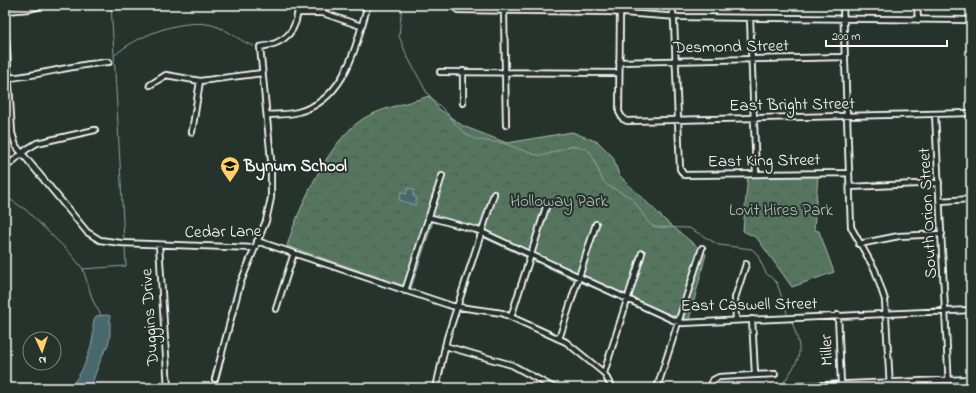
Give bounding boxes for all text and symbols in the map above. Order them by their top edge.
scale bar [826,22,947,48]
text: 200 m [832,28,861,46]
street label: Desmond Street [672,33,789,61]
street label: East Bright Street [729,91,855,121]
street label: South Orion Street [912,147,944,279]
street label: East King Street [708,148,821,176]
place label: Bynum School [243,154,347,181]
school or university icon: Bynum School [219,155,241,183]
park label: Holloway Park [510,189,608,215]
park label: Lovit Hires Park [729,198,834,223]
street label: Cedar Lane [184,219,262,245]
street label: Duggins Drive [134,267,168,367]
street label: East Caswell Street [680,291,818,319]
north arrow [22,331,62,371]
street label: Miller [814,333,840,366]
text: N [38,352,47,368]

